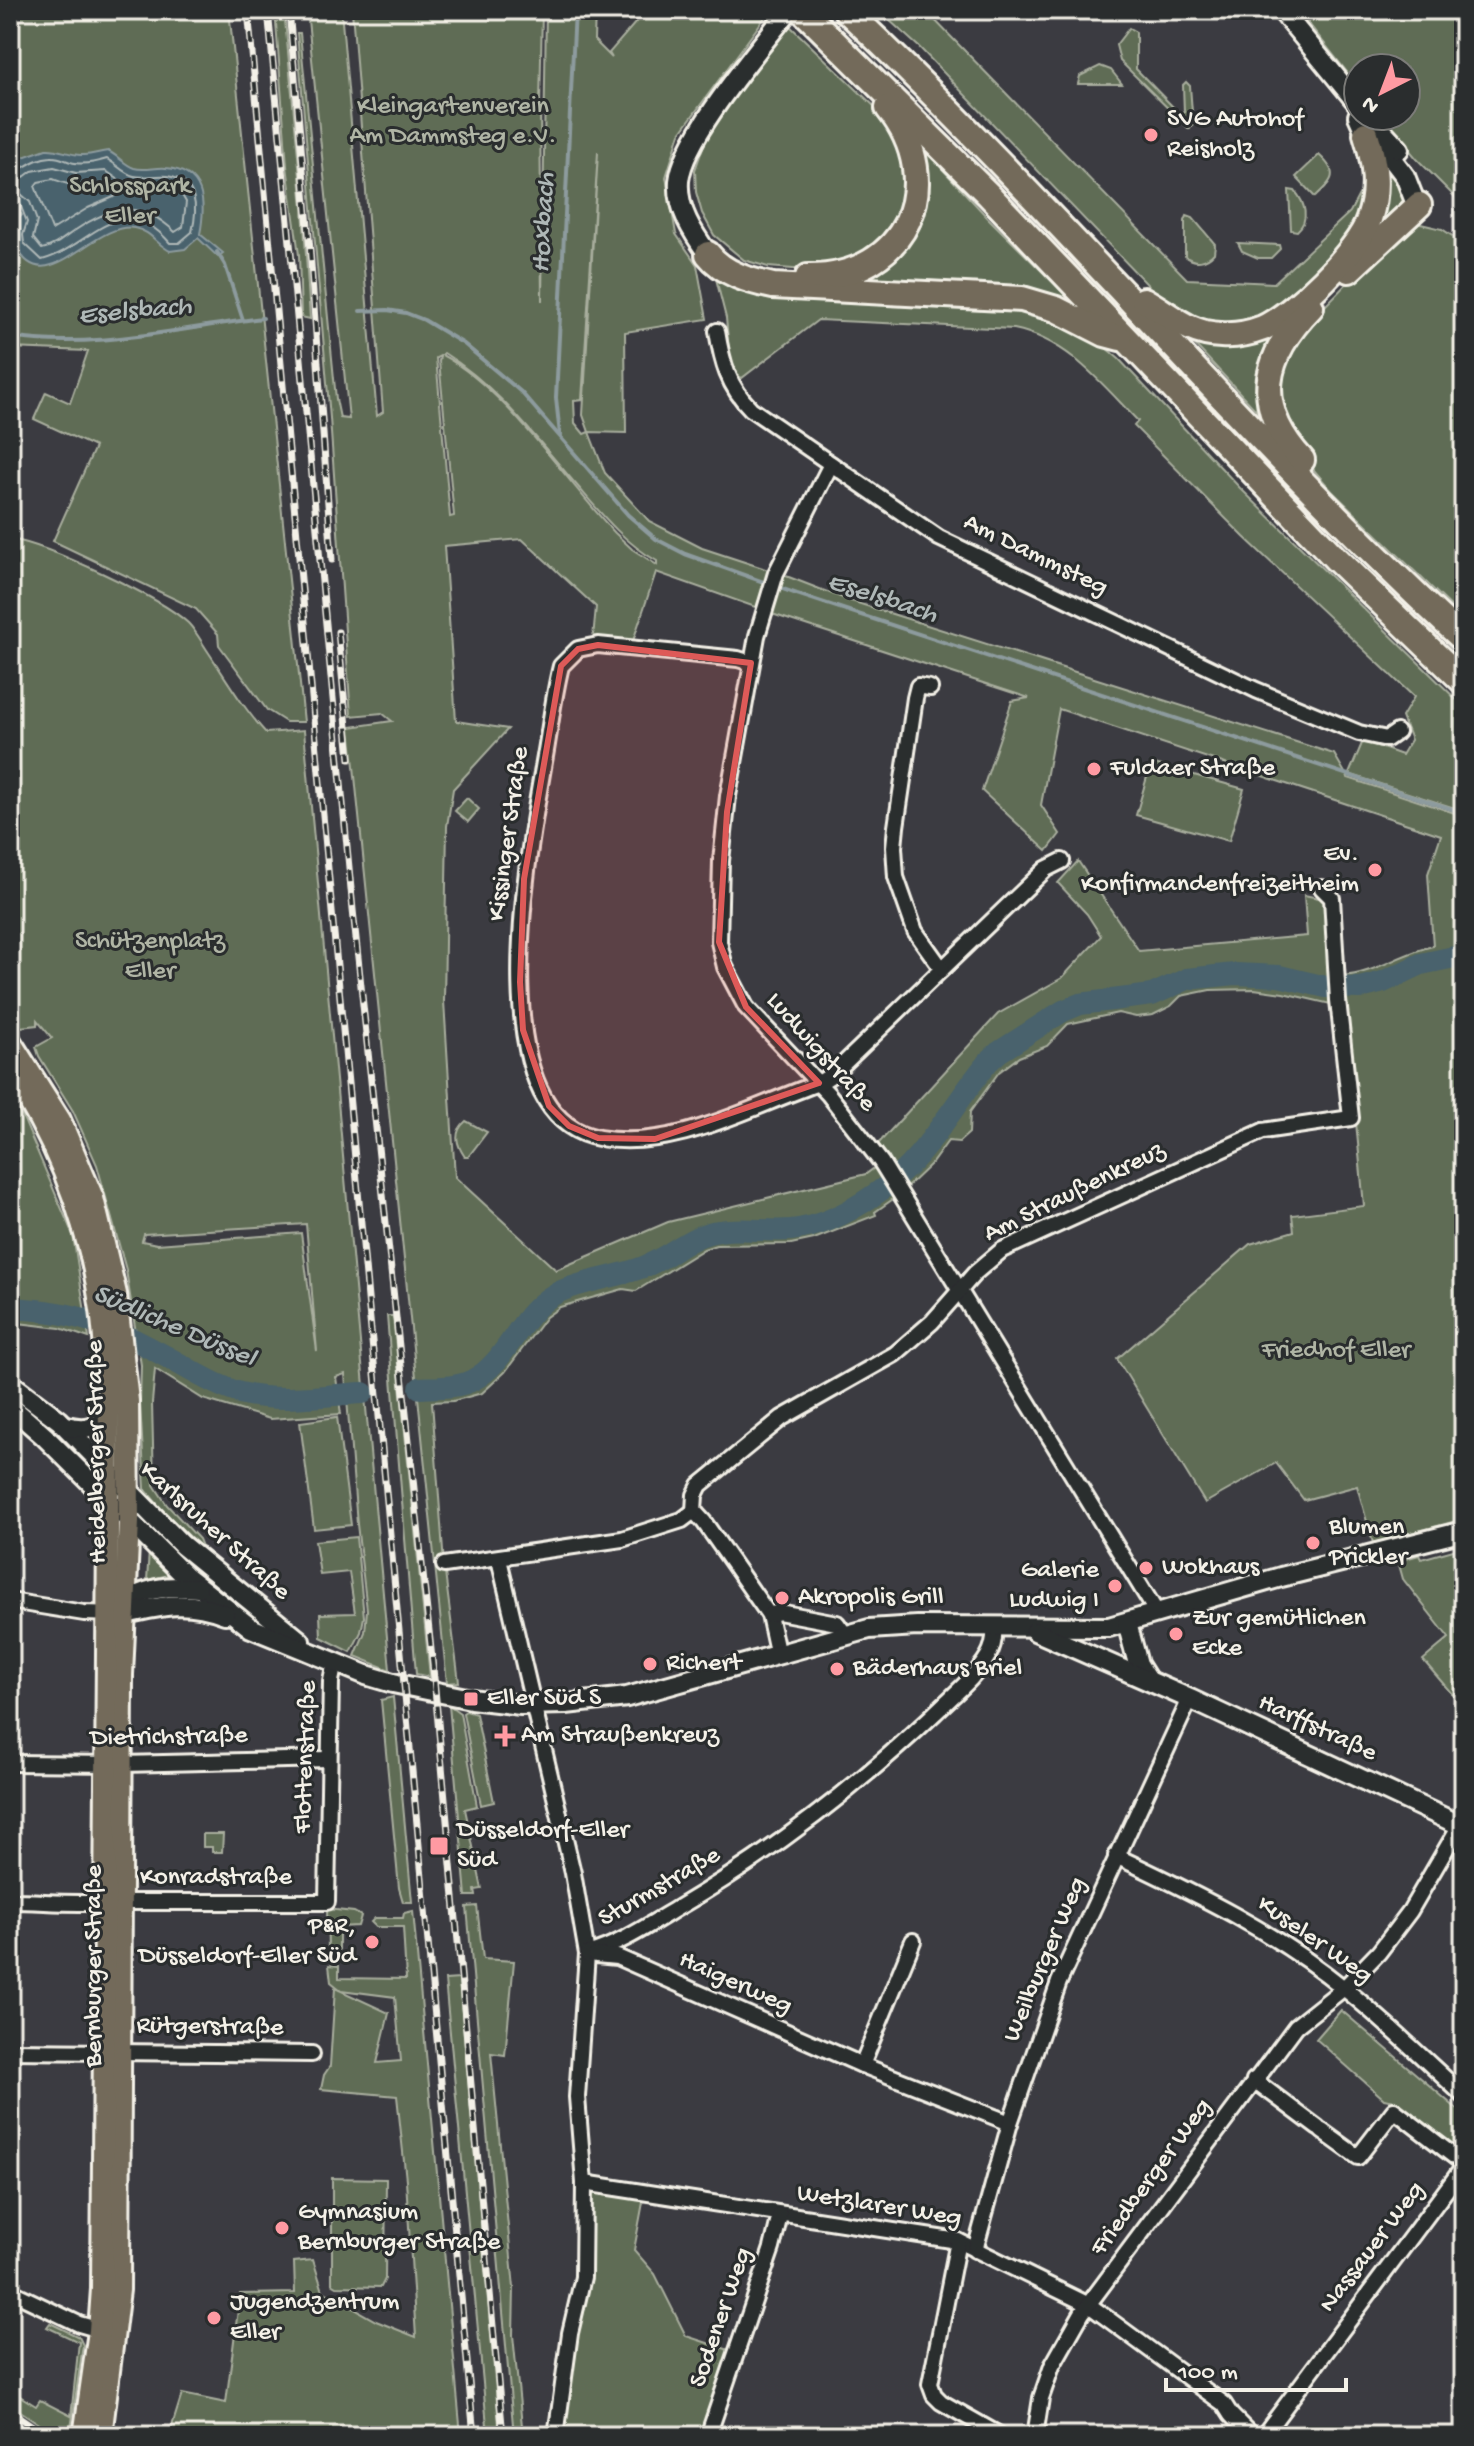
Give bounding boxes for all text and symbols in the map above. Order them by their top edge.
north arrow [1342,52,1422,132]
text: N [1357,89,1385,118]
park label: Kleingartenverein Am Dammsteg e.V. [349,92,557,153]
place label: SVG Autohof Reisholz [1167,105,1305,166]
marker: SVG Autohof Reisholz [1142,126,1160,144]
water label: Hoxbach [526,171,564,274]
park label: Schlosspark Eller [69,172,193,233]
water label: Eselsbach [77,291,194,333]
street label: Am Dammsteg [958,508,1112,604]
water label: Eselsbach [823,566,942,633]
street label: Kissinger Straße [482,744,538,923]
place label: Fuldaer Straße [1109,754,1276,785]
marker: Fuldaer Straße [1085,760,1103,778]
place label: Ev. Konfirmandenfreizeitheim [1081,840,1359,901]
marker: Ev. Konfirmandenfreizeitheim [1366,861,1384,879]
park label: Schützenplatz Eller [75,927,227,988]
street label: Ludwigstraße [758,987,882,1120]
street label: Am Straußenkreuz [979,1135,1172,1250]
water label: Südliche Düssel [88,1278,262,1377]
park label: Friedhof Eller [1261,1336,1413,1367]
street label: Heidelberger Straße [81,1339,115,1564]
street label: Karlsruher Straße [132,1456,296,1608]
place label: Blumen Prickler [1328,1513,1410,1574]
marker: Blumen Prickler [1304,1534,1322,1552]
place label: Wokhaus [1162,1553,1261,1584]
place label: Galerie Ludwig I [1009,1556,1100,1617]
marker: Wokhaus [1137,1559,1155,1577]
marker: Galerie Ludwig I [1106,1577,1124,1595]
place label: Akropolis Grill [798,1583,944,1614]
marker: Akropolis Grill [773,1589,791,1607]
place label: Zur gemütlichen Ecke [1192,1604,1366,1665]
marker: Zur gemütlichen Ecke [1167,1625,1185,1643]
place label: Richert [666,1649,744,1680]
place label: Bäderhaus Briel [852,1654,1022,1685]
marker: Richert [641,1655,659,1673]
marker: Bäderhaus Briel [828,1660,846,1678]
street label: Flottenstraße [289,1680,325,1835]
place label: Eller Süd S [487,1684,602,1715]
street label: Harffstraße [1253,1688,1382,1770]
marker: Eller Süd S [462,1690,480,1708]
street label: Dietrichstraße [88,1721,248,1755]
place label: Am Straußenkreuz [521,1721,720,1752]
marker: Am Straußenkreuz [496,1727,514,1745]
place label: Düsseldorf-Eller Süd [455,1816,632,1877]
marker: Düsseldorf-Eller Süd [428,1835,450,1857]
street label: Sturmstraße [594,1840,727,1935]
street label: Konradstraße [140,1863,293,1894]
street label: Bernburger Straße [80,1864,111,2068]
street label: Weilburger Weg [997,1873,1095,2047]
street label: Kuseler Weg [1250,1890,1378,1992]
place label: P&R, Düsseldorf-Eller Süd [137,1912,358,1973]
marker: P&R, Düsseldorf-Eller Süd [363,1933,381,1951]
street label: Haigerweg [674,1945,796,2023]
street label: Rütgerstraße [136,2011,284,2045]
street label: Friedberger Weg [1084,2093,1220,2264]
street label: Nassauer Weg [1314,2176,1432,2320]
street label: Wetzlarer Weg [795,2179,963,2235]
place label: Gymnasium Bernburger Straße [297,2198,501,2259]
marker: Gymnasium Bernburger Straße [273,2219,291,2237]
street label: Sodener Weg [684,2244,760,2392]
place label: Jugendzentrum Eller [230,2288,399,2349]
marker: Jugendzentrum Eller [205,2309,223,2327]
scale bar [1166,2342,1346,2392]
text: 100 m [1177,2359,1238,2388]

